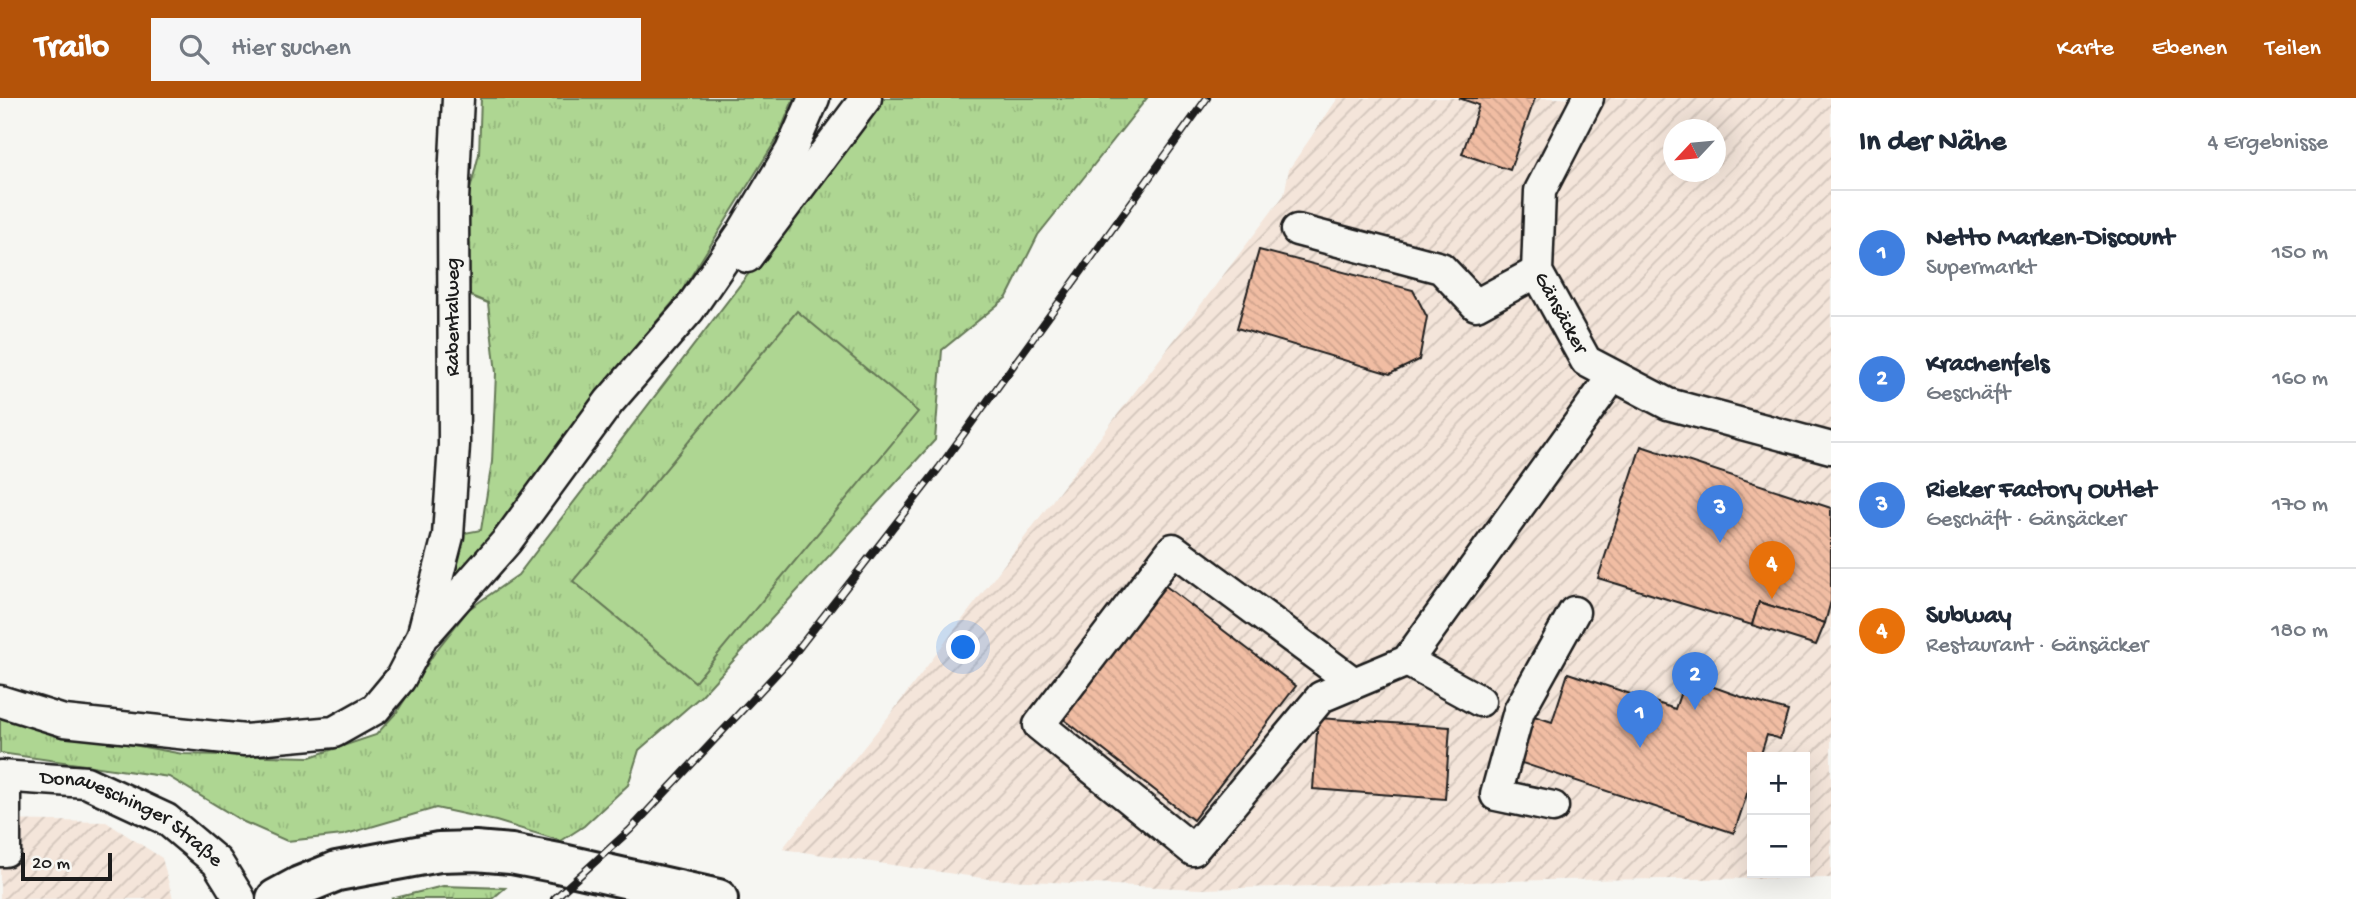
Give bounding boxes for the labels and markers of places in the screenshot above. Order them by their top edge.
pin: 3 [1697,485,1743,543]
pin: 4 [1749,541,1795,599]
pin: 2 [1672,652,1718,710]
pin: 1 [1617,690,1663,748]

